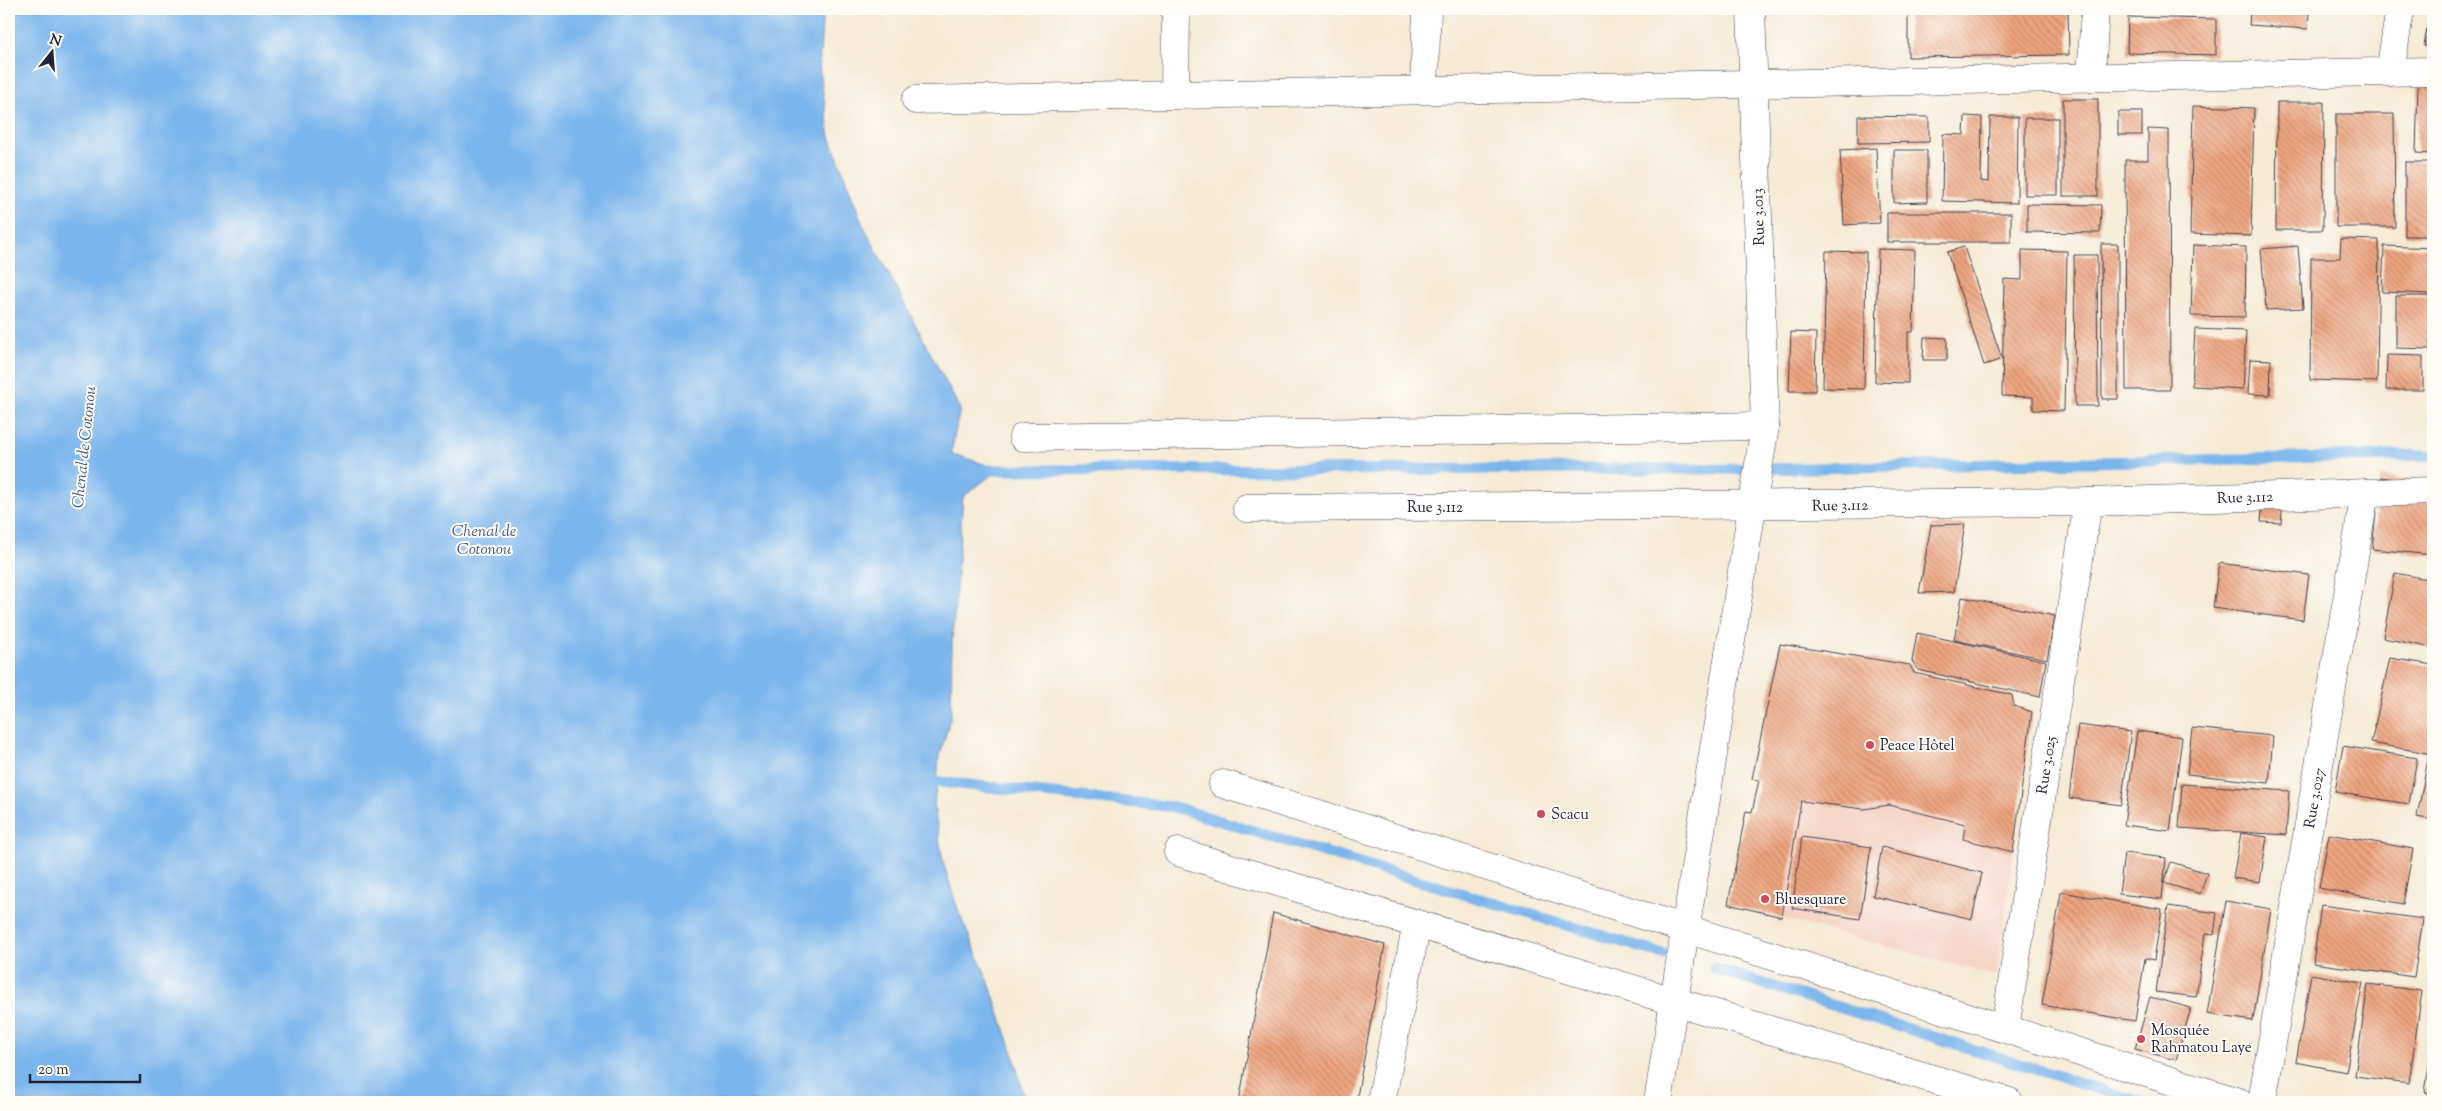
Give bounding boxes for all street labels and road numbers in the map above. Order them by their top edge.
street label: Rue 3.013 [1748,188,1771,246]
street label: Rue 3.112 [2217,487,2274,510]
street label: Rue 3.112 [1812,496,1868,517]
street label: Rue 3.112 [1407,498,1463,519]
street label: Rue 3.025 [2033,735,2062,796]
street label: Rue 3.027 [2300,766,2331,830]

